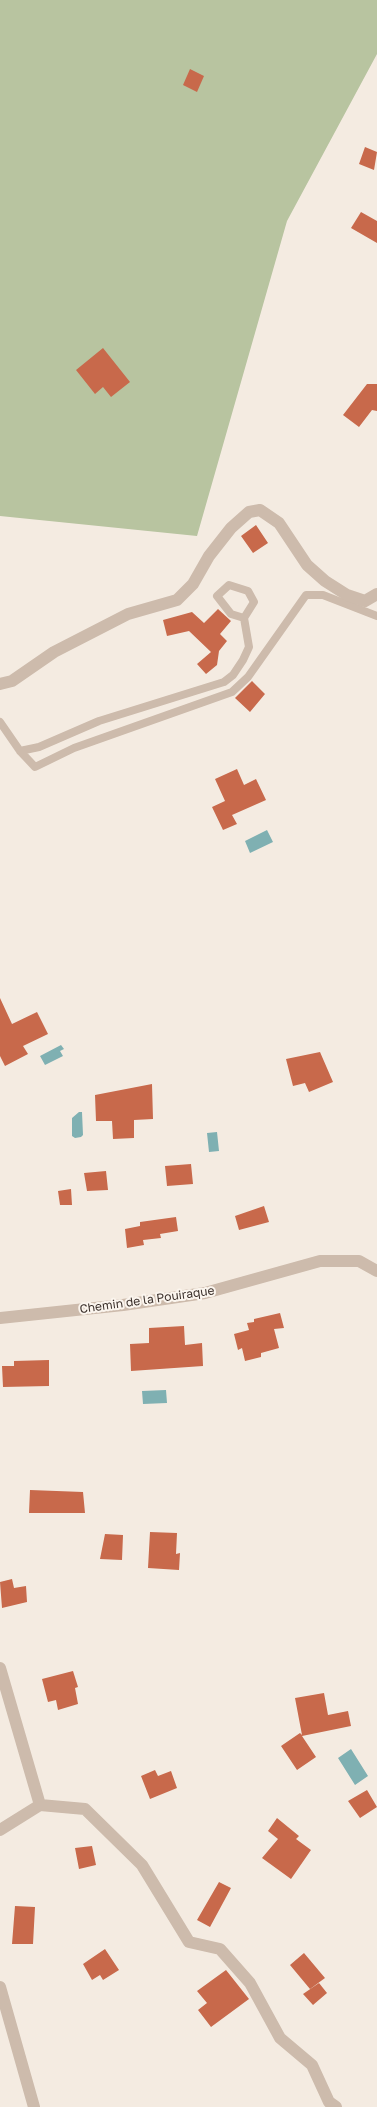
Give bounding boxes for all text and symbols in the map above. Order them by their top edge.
street label: Chemin de la Pouiraque [79,1283,215,1317]

